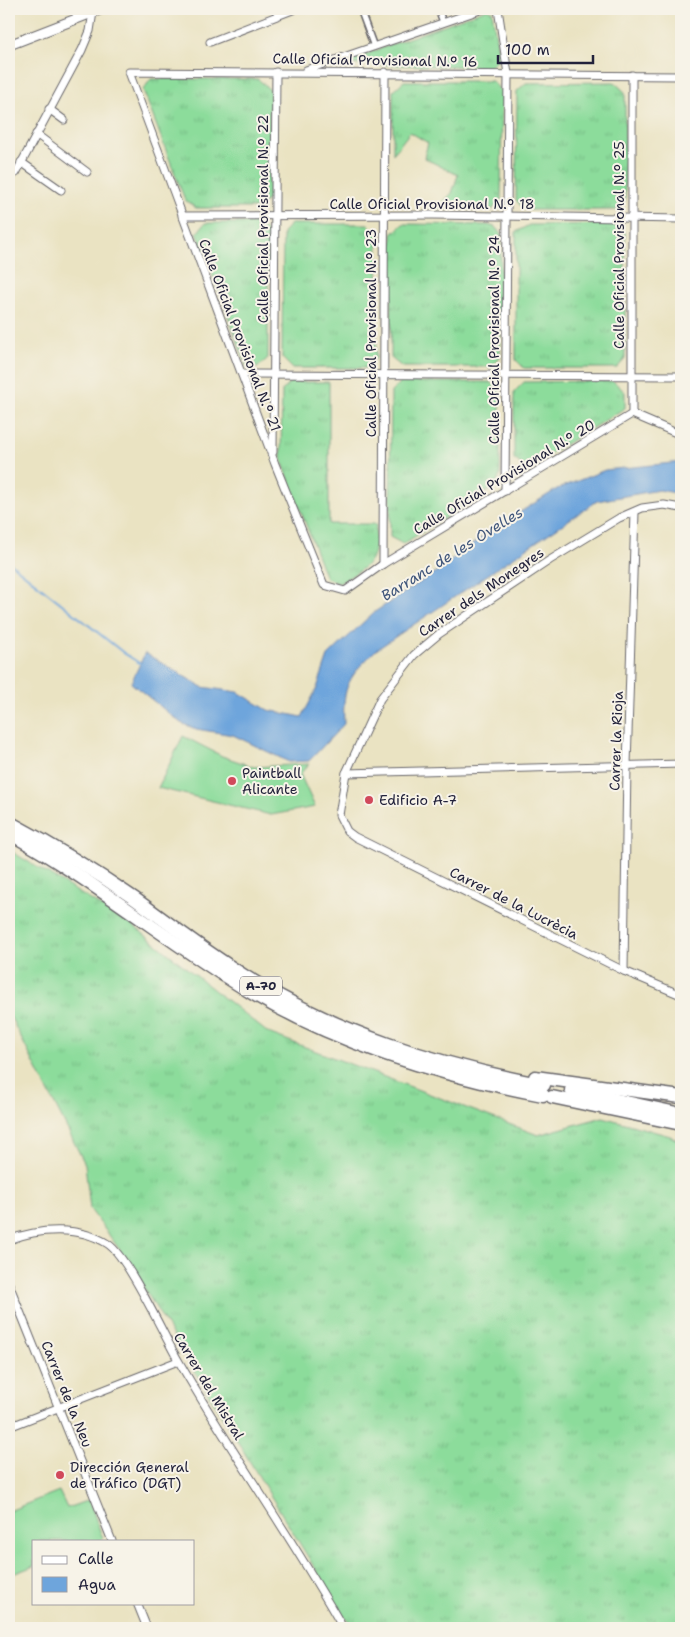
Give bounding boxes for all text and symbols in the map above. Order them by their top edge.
scale bar [498,32,592,64]
text: 100 m [505,40,550,60]
street label: Calle Oficial Provisional N.º 16 [272,49,478,71]
street label: Calle Oficial Provisional N.º 22 [254,115,272,323]
street label: Calle Oficial Provisional N.º 25 [610,141,628,349]
street label: Calle Oficial Provisional N.º 18 [329,195,535,213]
street label: Calle Oficial Provisional N.º 23 [362,229,380,437]
street label: Calle Oficial Provisional N.º 21 [195,236,285,434]
street label: Calle Oficial Provisional N.º 24 [485,236,503,444]
street label: Calle Oficial Provisional N.º 20 [410,415,598,539]
water label: Barranc de les Ovelles [377,502,527,606]
street label: Carrer dels Monegres [415,543,547,641]
street label: Carrer la Rioja [605,691,627,791]
place label: Paintball Alicante [242,764,302,798]
marker: Paintball Alicante [226,775,238,787]
place label: Edificio A-7 [379,791,457,809]
marker: Edificio A-7 [363,794,375,806]
street label: Carrer de la Lucrècia [447,863,581,943]
road number: A-70 [240,976,282,996]
street label: Carrer del Mistral [170,1329,249,1444]
street label: Carrer de la Neu [37,1338,97,1450]
place label: Dirección General de Tráfico (DGT) [70,1458,189,1492]
marker: Dirección General de Tráfico (DGT) [54,1469,66,1481]
legend [32,1540,195,1604]
text: Calle [78,1549,114,1569]
text: Agua [78,1575,117,1595]

